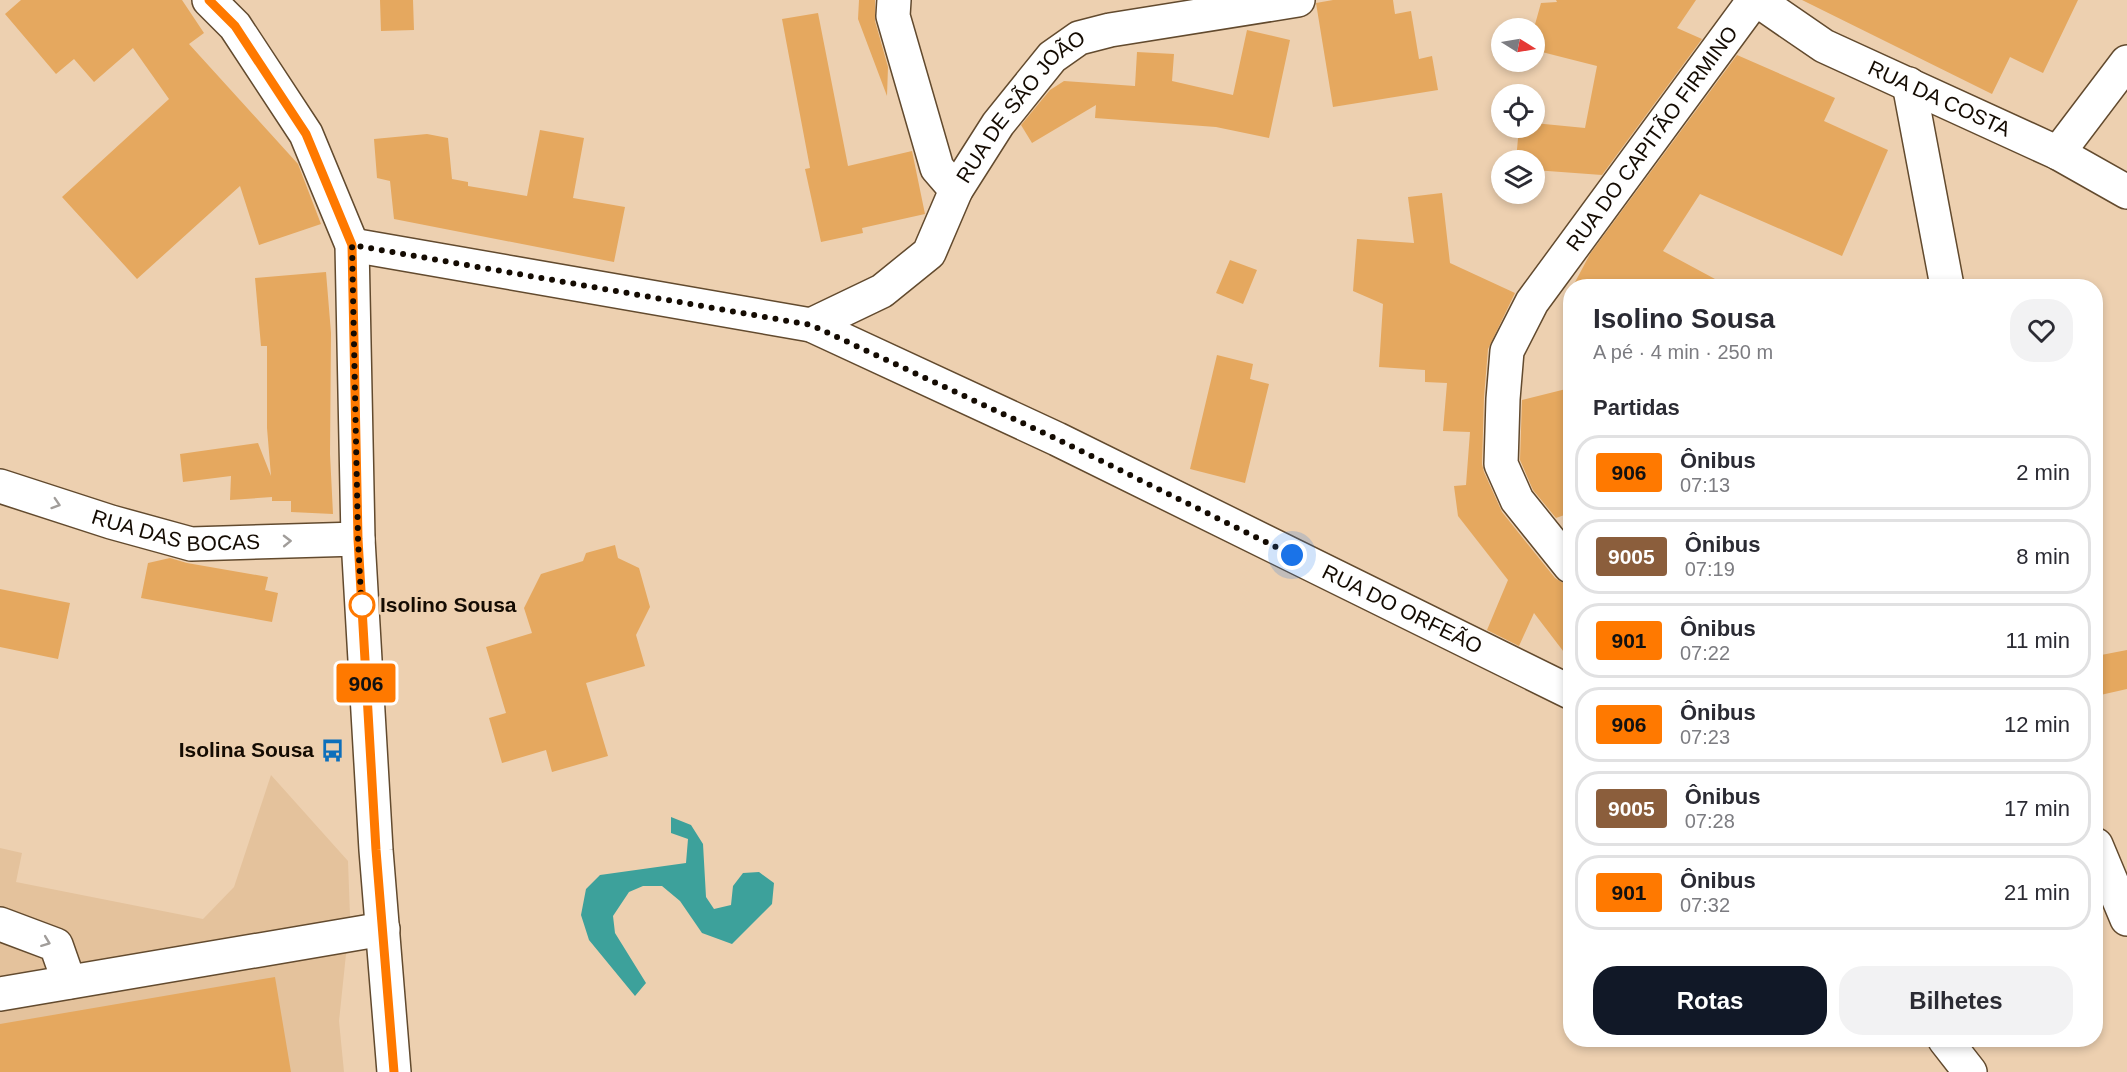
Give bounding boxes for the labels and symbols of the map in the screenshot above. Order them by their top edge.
north arrow [1491,18,1545,72]
street label: RUA DO CAPITÃO FIRMINO [1562,21,1742,255]
street label: RUA DE SÃO JOÃO [952,25,1089,187]
street label: RUA DA COSTA [1865,56,2014,141]
one-way arrow [50,497,61,510]
street label: RUA DAS BOCAS [89,505,260,555]
one-way arrow [282,535,291,547]
your location [1277,540,1307,570]
street label: RUA DO ORFEÃO [1319,560,1486,658]
marker: Isolino Sousa [349,592,375,618]
place label: Isolino Sousa [380,593,517,616]
line badge: 906 [332,664,400,702]
bus stop icon: Isolina Sousa [319,737,345,763]
place label: Isolina Sousa [179,738,314,761]
one-way arrow [41,934,51,947]

